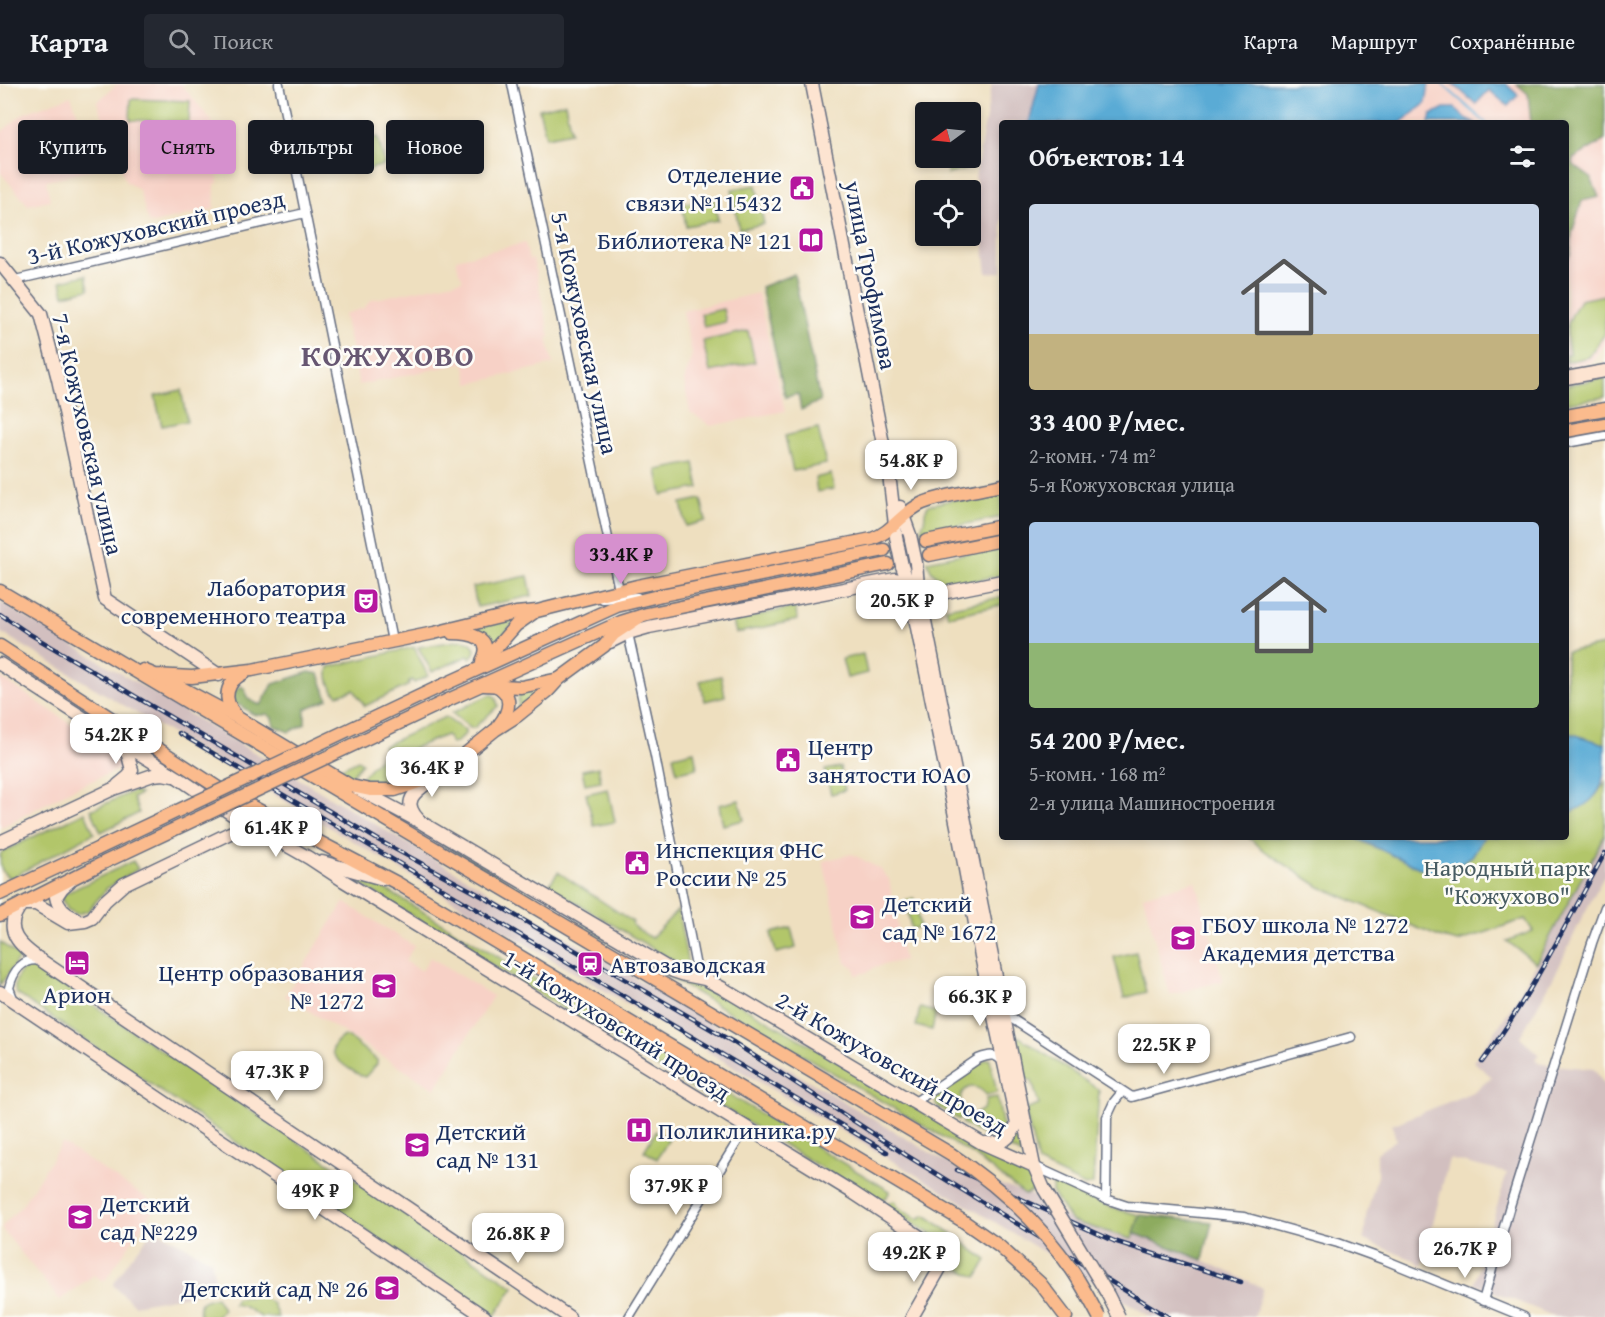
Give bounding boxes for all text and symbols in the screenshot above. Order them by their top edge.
search box [144,14,564,68]
text: Карта [30,21,108,62]
icon: search [165,25,198,58]
text: Поиск [213,25,273,57]
text: Карта [1244,26,1298,57]
text: Маршрут [1331,26,1417,57]
text: Сохранённые [1450,26,1575,57]
north arrow [915,102,981,168]
map controls [915,102,981,246]
chip: Купить [18,120,128,174]
chip: Снять [140,120,236,174]
chip: Фильтры [248,120,374,174]
chip: Новое [386,120,484,174]
text: Объектов: 14 [1029,137,1185,176]
icon: filters [1506,140,1539,173]
place label: Отделение связи №115432 [626,157,782,220]
public building icon: Отделение связи №115432 [787,173,817,203]
street label: улица Трофимова [835,177,907,373]
street label: 3-й Кожуховский проезд [24,180,288,274]
button: locate [915,180,981,246]
street label: 5-я Кожуховская улица [542,209,628,458]
place label: Библиотека № 121 [597,223,792,258]
library icon: Библиотека № 121 [796,225,826,255]
icon: home [1230,243,1338,351]
street label: 7-я Кожуховская улица [43,310,133,559]
district label: КОЖУХОВО [301,333,475,377]
text: 33 400 ₽/мес. [1029,402,1185,441]
pin: 54.8K ₽ [856,440,966,491]
text: 2-комн. · 74 m² [1029,441,1156,470]
text: 54.8K ₽ [879,445,943,474]
text: 5-я Кожуховская улица [1029,470,1235,499]
pin: 33.4K ₽ [566,534,676,585]
text: 33.4K ₽ [589,539,653,568]
icon: home [1230,561,1338,669]
place label: Лаборатория современного театра [121,570,347,633]
pin: 20.5K ₽ [847,580,957,631]
text: 20.5K ₽ [870,585,934,614]
theatre icon: Лаборатория современного театра [351,586,381,616]
pin: 54.2K ₽ [61,714,171,765]
text: 54.2K ₽ [84,719,148,748]
text: 54 200 ₽/мес. [1029,720,1185,759]
place label: Центр занятости ЮАО [808,729,971,792]
public building icon: Центр занятости ЮАО [773,745,803,775]
pin: 36.4K ₽ [377,747,487,798]
text: 36.4K ₽ [400,752,464,781]
text: 5-комн. · 168 m² [1029,759,1165,788]
text: 2-я улица Машиностроения [1029,788,1275,817]
pin: 61.4K ₽ [221,807,331,858]
text: 61.4K ₽ [244,812,308,841]
place label: Инспекция ФНС России № 25 [656,832,824,895]
public building icon: Инспекция ФНС России № 25 [622,848,652,878]
park label: Народный парк "Кожухово" [1424,850,1591,913]
place label: Детский сад № 1672 [881,886,997,949]
school or university icon: Детский сад № 1672 [847,902,877,932]
place label: ГБОУ школа № 1272 Академия детства [1202,907,1409,970]
school or university icon: ГБОУ школа № 1272 Академия детства [1168,923,1198,953]
street label: 1-й Кожуховский проезд [496,941,738,1109]
place label: Автозаводская [610,947,766,982]
hotel icon: Арион [62,948,92,978]
station icon: Автозаводская [575,949,605,979]
place label: Центр образования № 1272 [158,955,364,1018]
school or university icon: Центр образования № 1272 [369,971,399,1001]
pin: 66.3K ₽ [925,976,1035,1027]
place label: Арион [43,977,111,1012]
text: 66.3K ₽ [948,981,1012,1010]
street label: 2-й Кожуховский проезд [769,982,1015,1144]
pin: 22.5K ₽ [1109,1024,1219,1075]
text: 22.5K ₽ [1132,1029,1196,1058]
pin: 47.3K ₽ [222,1051,332,1102]
text: 47.3K ₽ [245,1056,309,1085]
place label: Поликлиника.ру [658,1113,836,1148]
place label: Детский сад № 131 [435,1114,539,1177]
hospital icon: Поликлиника.ру [624,1115,654,1145]
school or university icon: Детский сад № 131 [402,1130,432,1160]
pin: 37.9K ₽ [621,1165,731,1216]
pin: 49K ₽ [273,1170,357,1221]
text: 37.9K ₽ [644,1170,708,1199]
text: 49K ₽ [291,1175,339,1204]
place label: Детский сад №229 [99,1186,198,1249]
school or university icon: Детский сад №229 [65,1202,95,1232]
pin: 26.8K ₽ [463,1213,573,1264]
text: 26.8K ₽ [486,1218,550,1247]
pin: 26.7K ₽ [1410,1228,1520,1279]
pin: 49.2K ₽ [859,1232,969,1283]
text: 26.7K ₽ [1433,1233,1497,1262]
text: 49.2K ₽ [882,1237,946,1266]
place label: Детский сад № 26 [180,1271,368,1306]
school or university icon: Детский сад № 26 [372,1273,402,1303]

